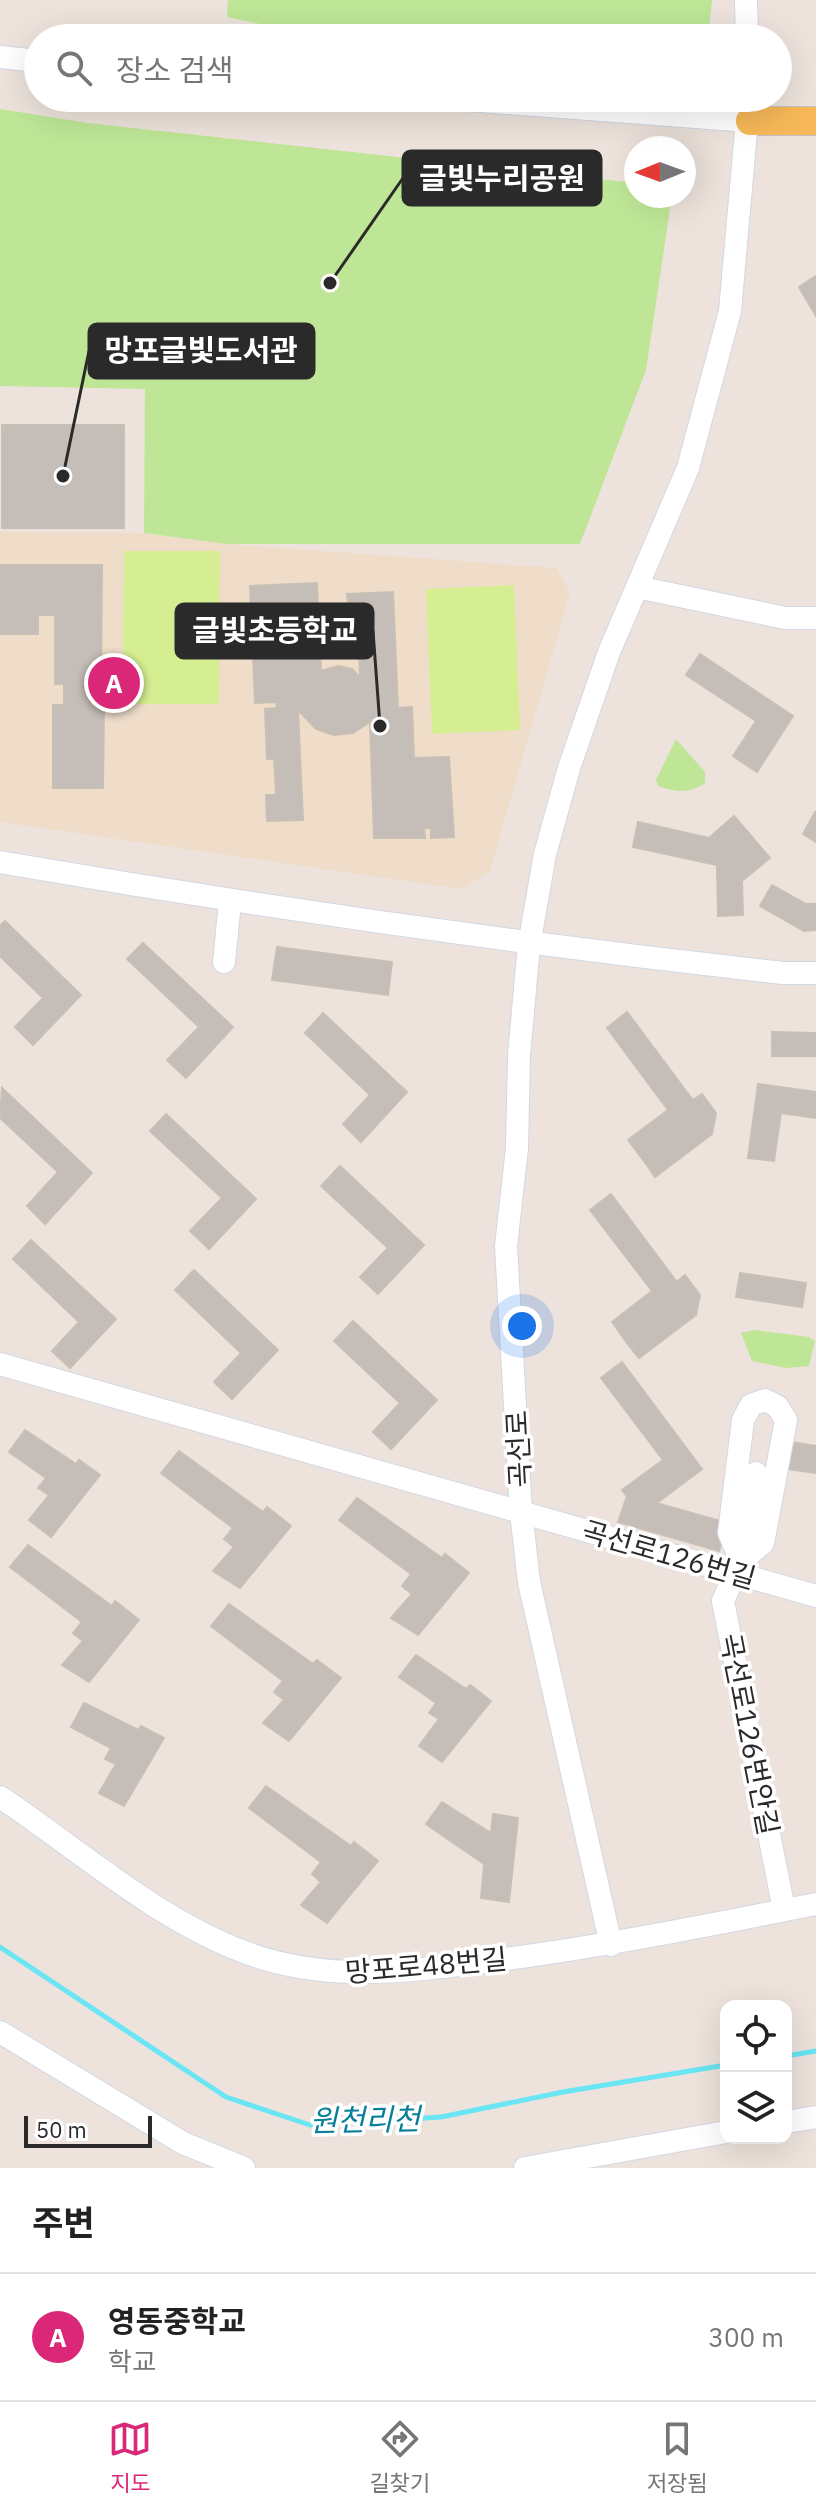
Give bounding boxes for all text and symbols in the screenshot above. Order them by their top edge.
search box [24,24,792,112]
icon: search [52,46,96,90]
text: 장소 검색 [116,50,233,89]
north arrow [624,136,696,208]
callout: 글빛누리공원 [403,151,601,205]
text: 글빛누리공원 [419,158,585,197]
callout: 망포글빛도서관 [89,324,314,378]
text: 망포글빛도서관 [104,330,298,369]
callout: 글빛초등학교 [176,604,373,658]
text: 글빛초등학교 [192,610,358,649]
pin: A [88,653,140,713]
your location [502,1306,542,1346]
street label: 곡선로 [498,1409,538,1489]
street label: 곡선로126번길 [578,1512,760,1596]
street label: 곡선로126번안길 [712,1630,788,1838]
street label: 망포로48번길 [343,1939,509,1991]
map controls [720,2000,792,2144]
button: locate [720,2000,792,2072]
button: layers [720,2072,792,2144]
water label: 원천리천 [309,2098,424,2139]
scale bar [24,2112,152,2148]
text: 50 m [36,2115,87,2144]
text: 주변 [32,2200,95,2244]
text: 영동중학교 [108,2301,246,2340]
text: A [49,2320,67,2354]
text: 300 m [708,2320,784,2354]
text: 학교 [108,2344,156,2378]
tab: 지도 [108,2417,152,2497]
tab: 길찾기 [369,2417,430,2497]
tab: 저장됨 [647,2417,708,2497]

